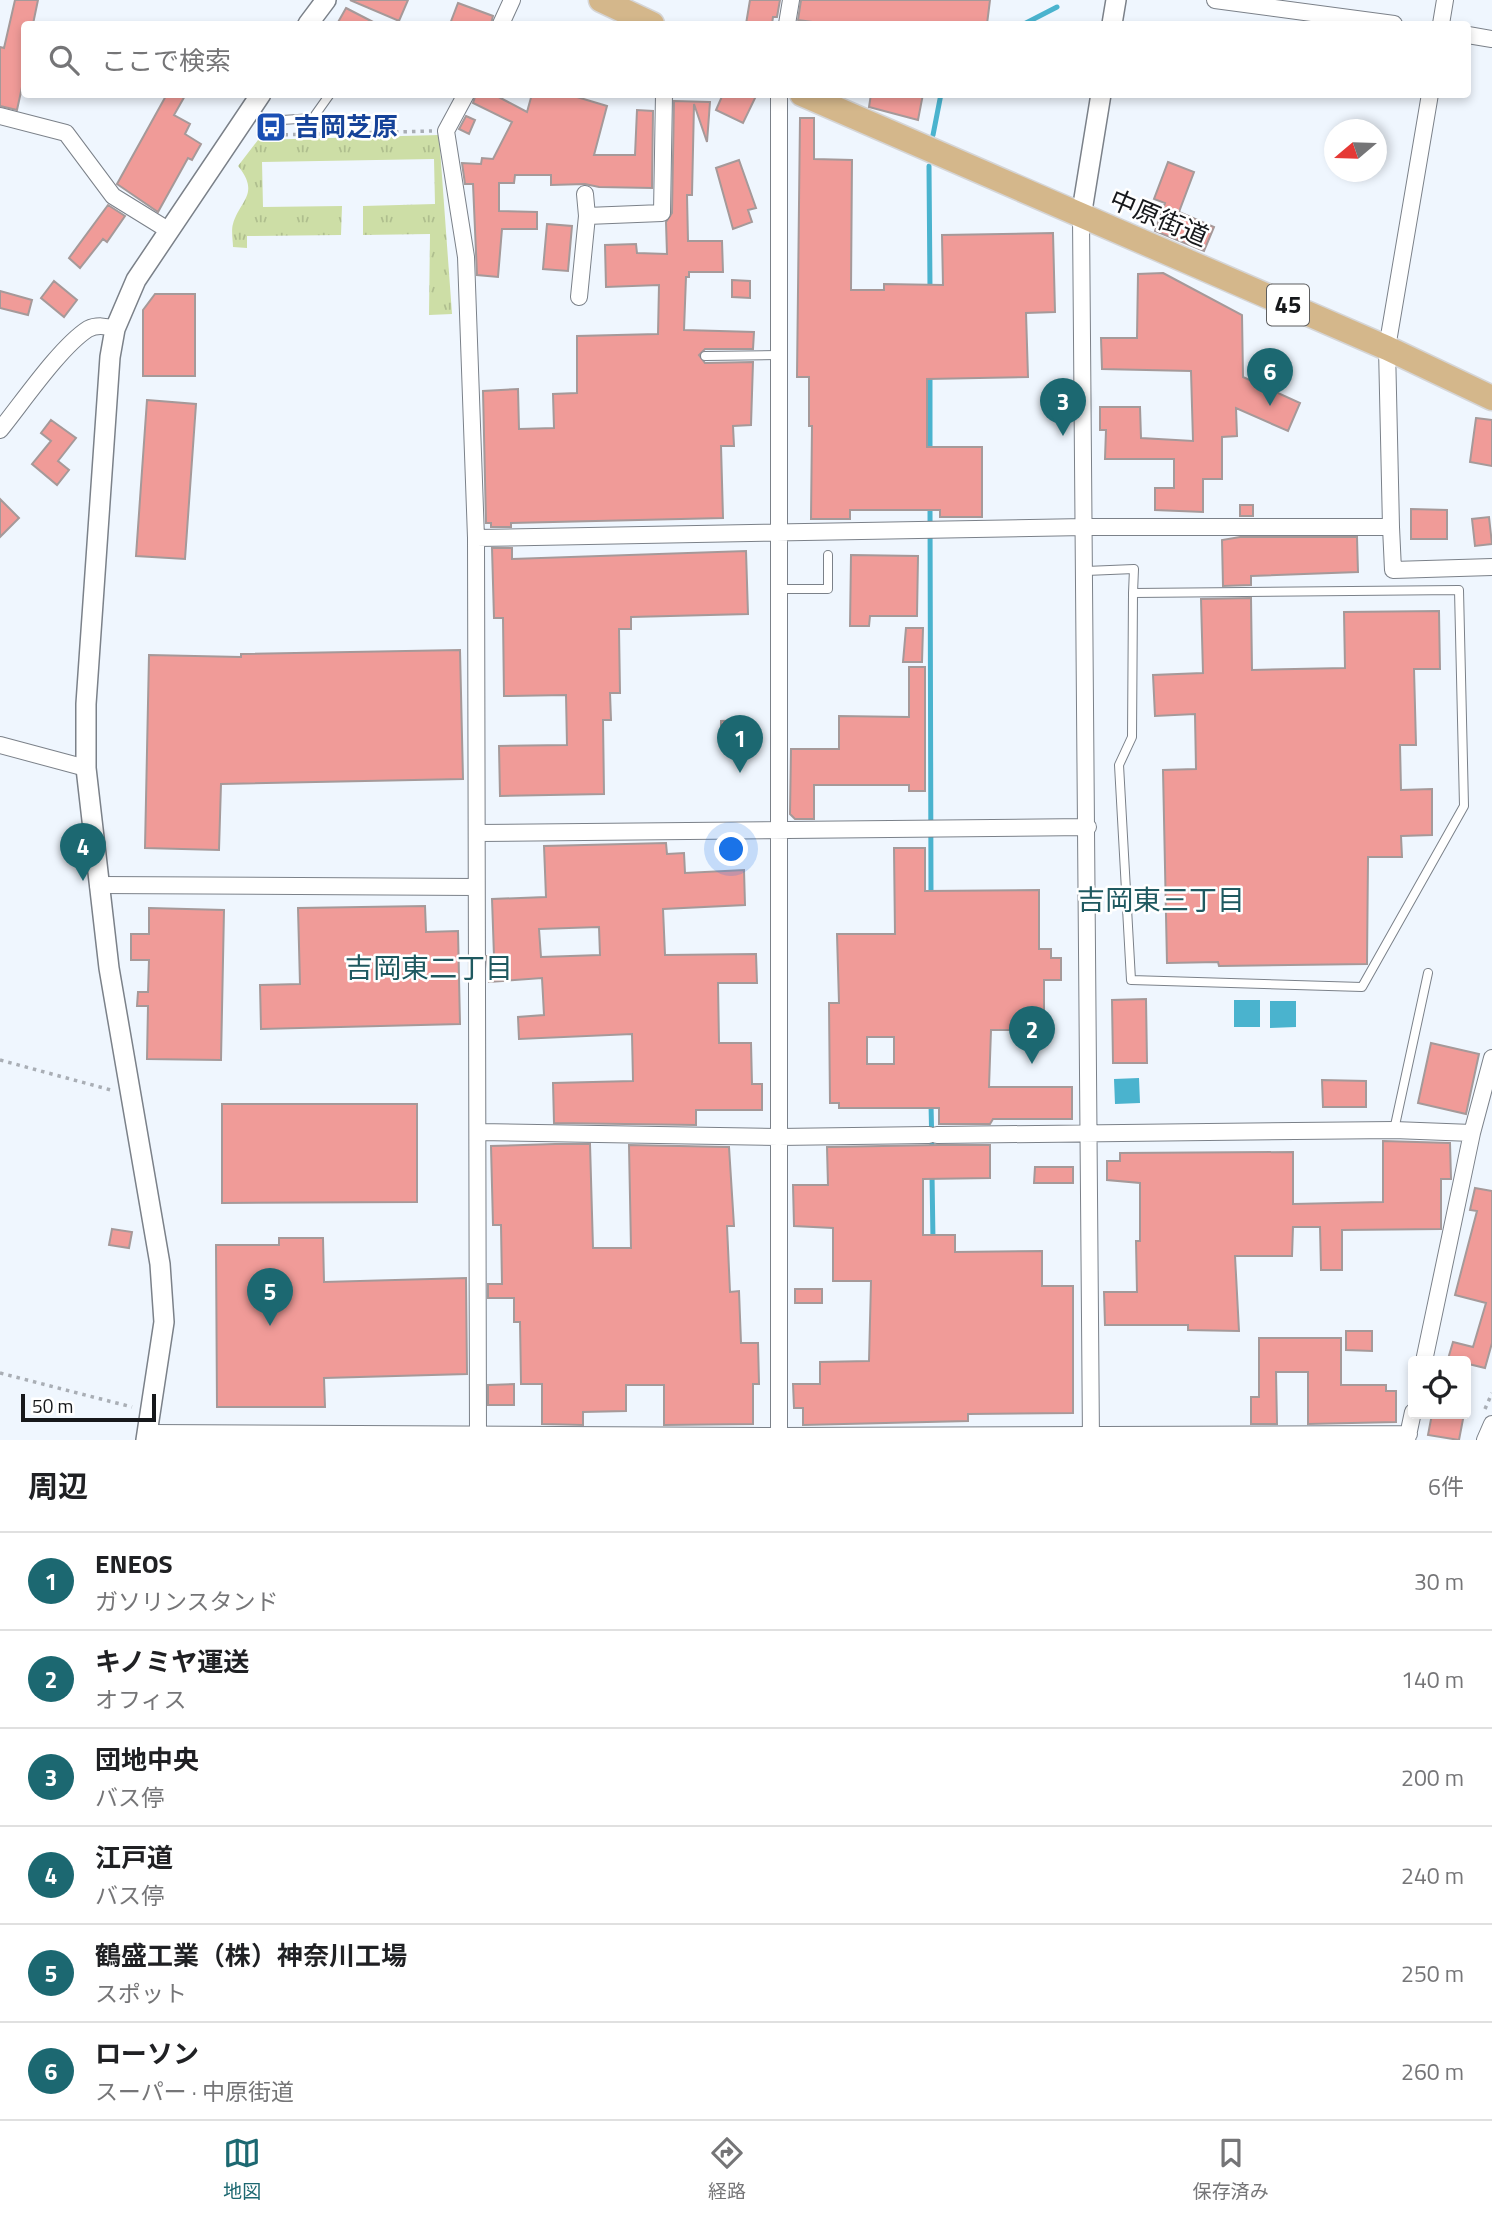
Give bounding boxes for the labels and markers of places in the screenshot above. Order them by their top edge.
place label: 吉岡芝原 [294,107,398,146]
bus stop icon: 吉岡芝原 [254,110,288,144]
pin: 6 [1247,348,1293,406]
pin: 3 [1040,378,1086,436]
pin: 1 [717,715,763,773]
pin: 4 [60,823,106,881]
pin: 2 [1009,1006,1055,1064]
pin: 5 [247,1268,293,1326]

